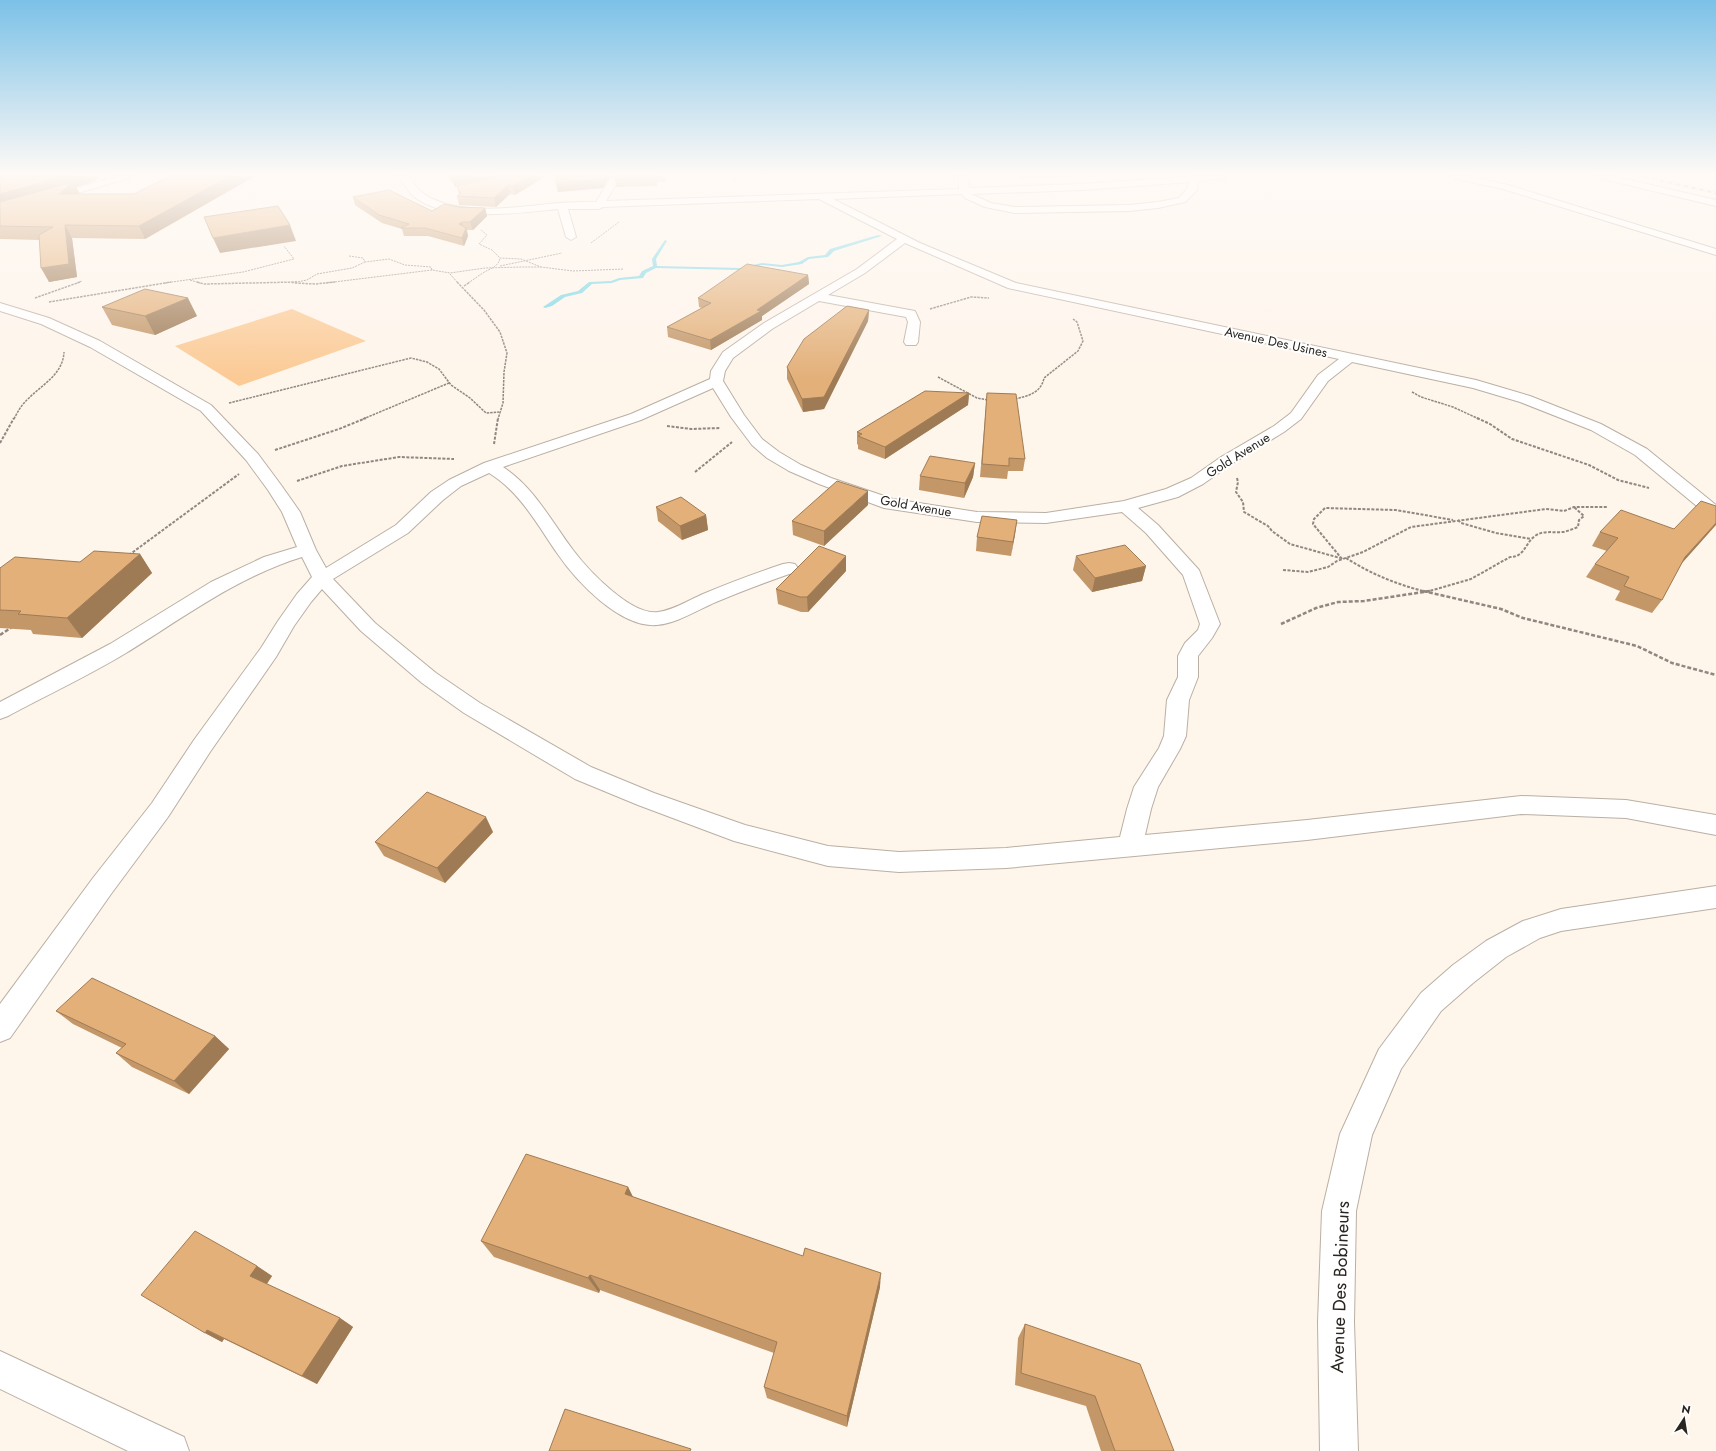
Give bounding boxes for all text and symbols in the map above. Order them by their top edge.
street label: Avenue Des Usines [1223,322,1329,362]
street label: Gold Avenue [1202,428,1274,482]
street label: Gold Avenue [879,490,953,522]
street label: Avenue Des Bobineurs [1324,1201,1356,1373]
north arrow [1664,1399,1704,1439]
text: N [1680,1400,1692,1418]

